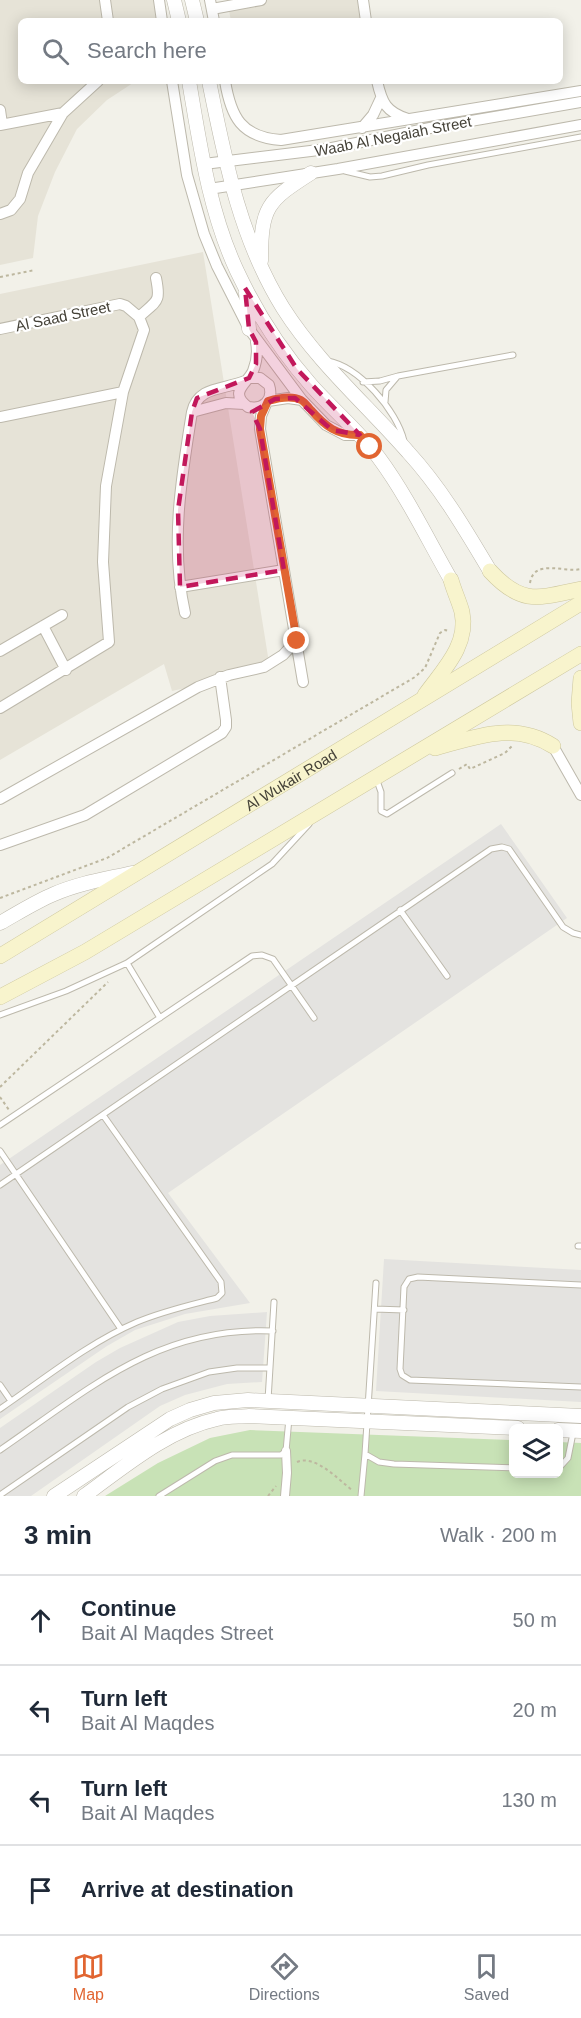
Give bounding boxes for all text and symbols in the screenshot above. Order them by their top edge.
search box [18,18,563,84]
icon: search [39,35,72,68]
text: Search here [87,38,207,63]
street label: Waab Al Negaiah Street [313,112,474,160]
street label: Al Saad Street [14,297,113,334]
route start [356,433,382,459]
route end [283,627,309,653]
street label: Al Wukair Road [242,745,339,814]
map controls [509,1424,563,1478]
button: layers [509,1424,563,1478]
text: 3 min [24,1520,92,1550]
text: Walk · 200 m [440,1524,557,1546]
text: Continue [81,1596,176,1621]
icon: ahead [24,1604,57,1637]
text: 50 m [513,1609,557,1631]
text: Bait Al Maqdes Street [81,1622,273,1644]
text: Turn left [81,1686,167,1711]
icon: left [24,1694,57,1727]
text: 20 m [513,1699,557,1721]
text: Bait Al Maqdes [81,1712,214,1734]
text: Turn left [81,1776,167,1801]
icon: left [24,1784,57,1817]
text: 130 m [501,1789,557,1811]
text: Bait Al Maqdes [81,1802,214,1824]
icon: arrive [24,1874,57,1907]
text: Arrive at destination [81,1877,294,1902]
tab: Map [72,1950,105,2004]
tab: Directions [249,1950,320,2004]
tab: Saved [464,1950,509,2004]

